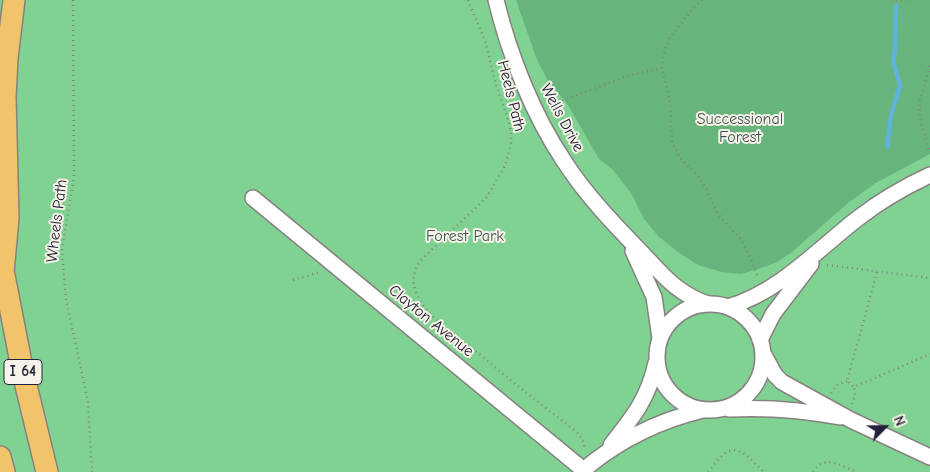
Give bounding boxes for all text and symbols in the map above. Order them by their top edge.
street label: Heels Path [493,58,529,134]
street label: Wells Drive [536,81,588,155]
park label: Successional Forest [697,109,783,147]
street label: Wheels Path [42,178,72,264]
park label: Forest Park [426,226,504,246]
street label: Clayton Avenue [384,281,478,361]
road number: I 64 [4,360,42,384]
north arrow [860,402,910,452]
text: N [890,413,909,428]

